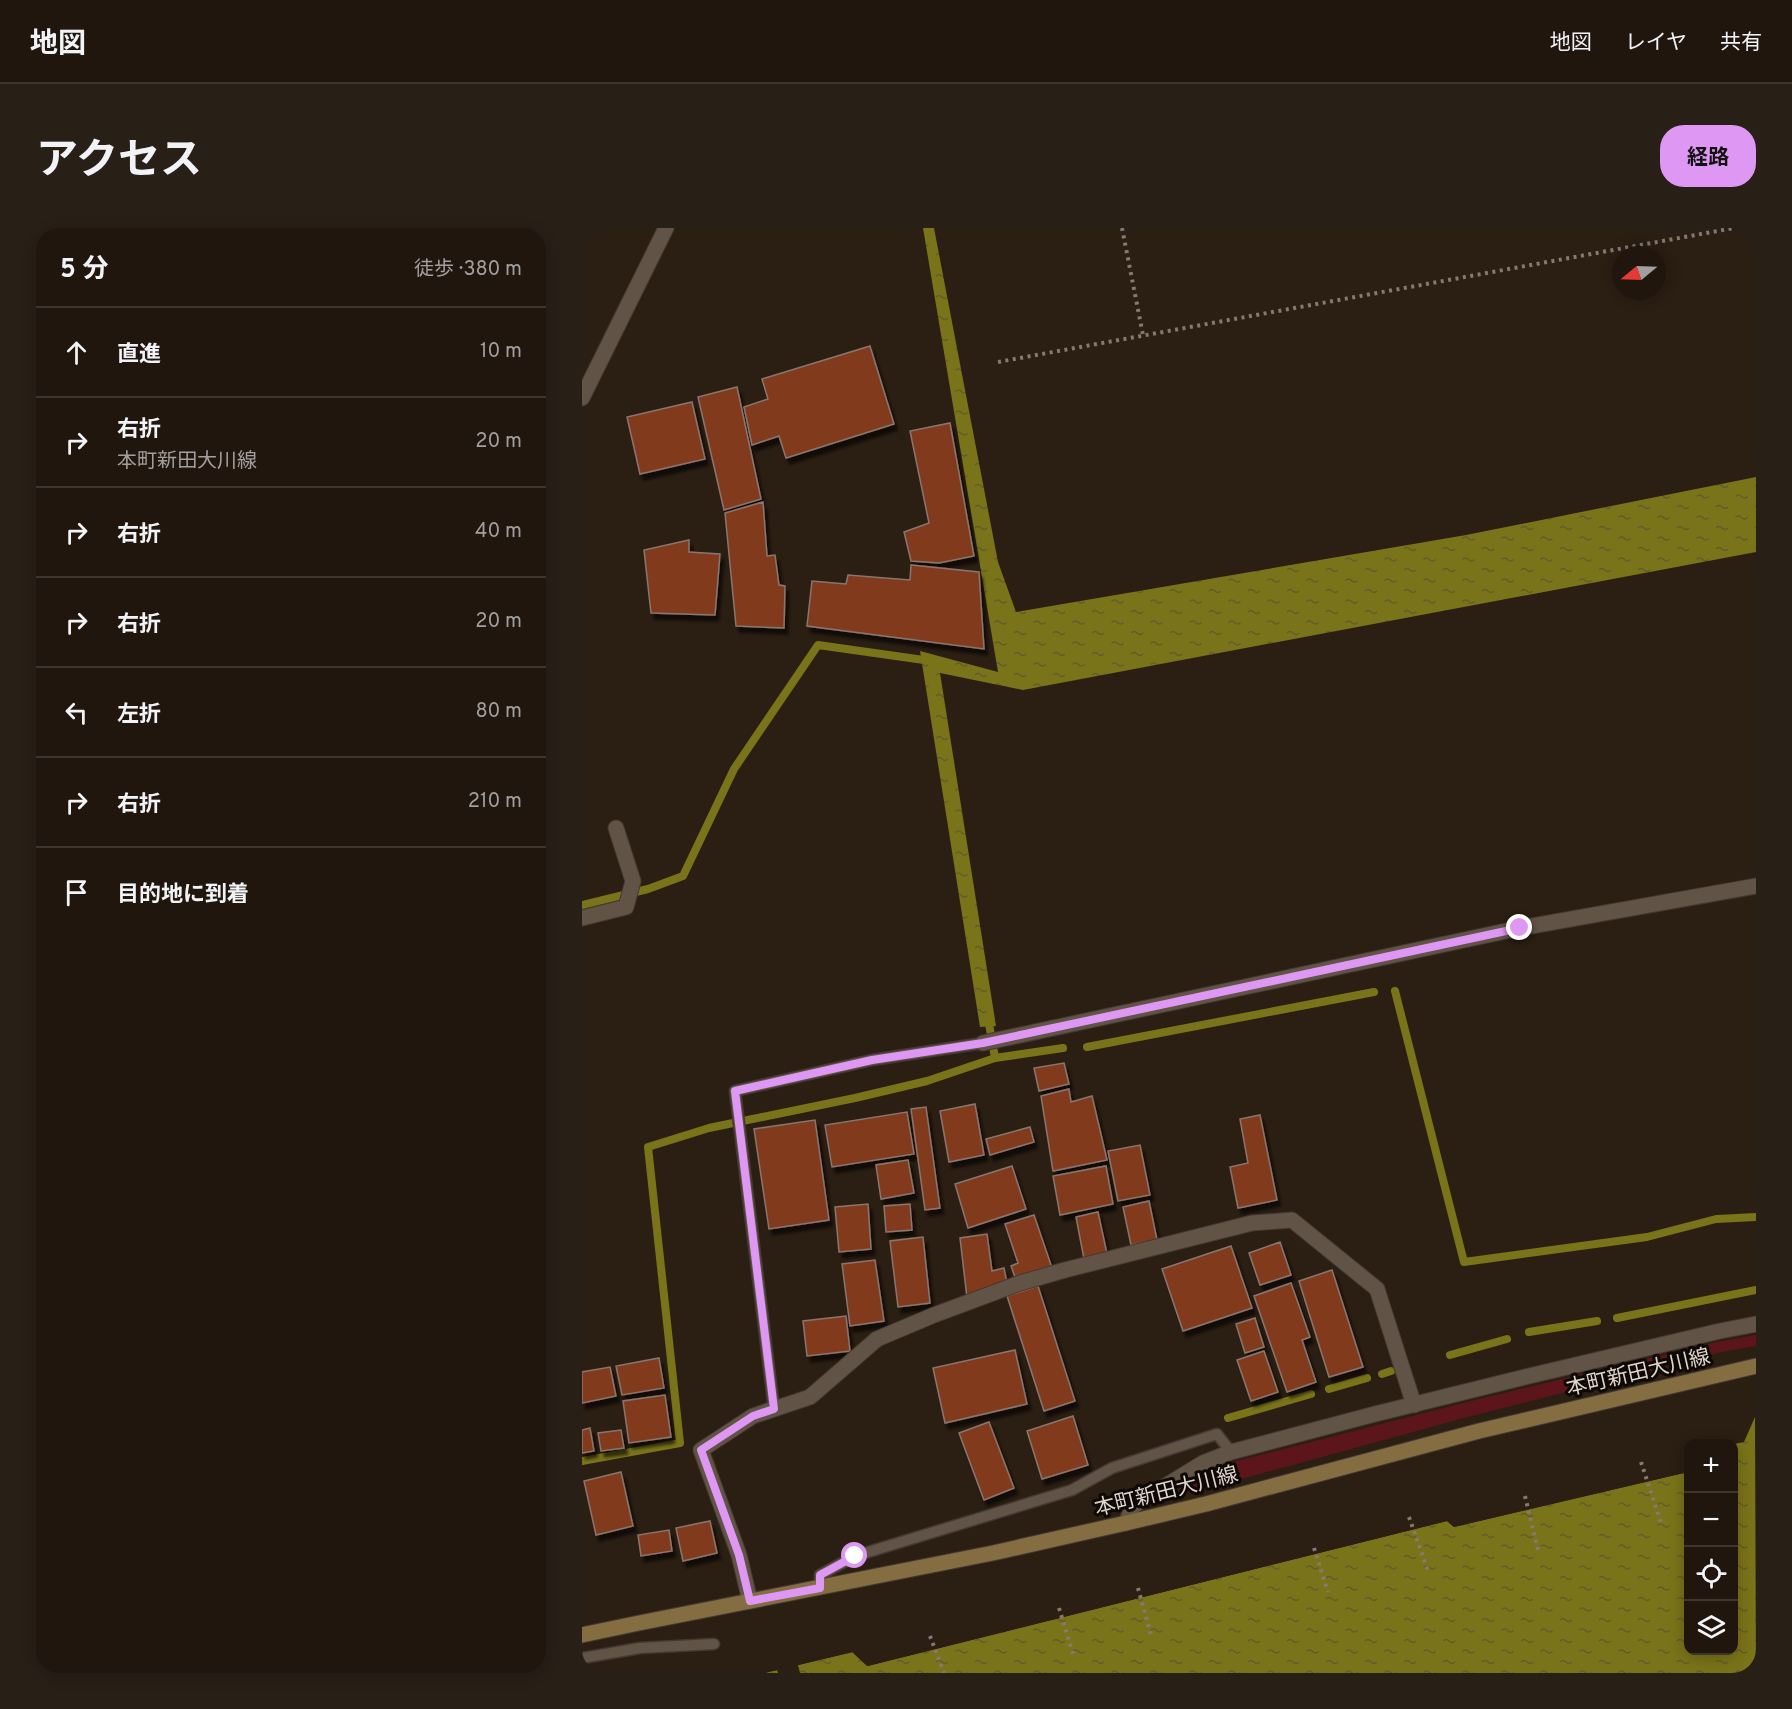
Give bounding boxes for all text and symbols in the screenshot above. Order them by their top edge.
text: 地図 [30,27,86,63]
text: 地図 [1550,30,1592,57]
text: レイヤ [1625,30,1687,57]
text: 共有 [1720,30,1762,57]
button: 経路 [1660,125,1756,187]
text: アクセス [36,136,202,189]
north arrow [1612,246,1666,300]
text: 5 分 [60,254,108,287]
text: 徒歩 · 380 m [414,257,522,283]
icon: ahead [60,336,93,369]
text: 10 m [480,339,522,365]
text: 直進 [117,342,161,369]
text: 右折 [117,417,161,444]
icon: right [60,426,93,459]
text: 20 m [475,429,522,455]
text: 本町新田大川線 [117,449,257,475]
icon: right [60,516,93,549]
text: 40 m [475,519,522,545]
text: 右折 [117,522,161,549]
icon: right [60,606,93,639]
text: 20 m [475,609,522,635]
text: 右折 [117,612,161,639]
icon: left [60,696,93,729]
text: 80 m [476,699,522,725]
text: 左折 [117,702,161,729]
icon: right [60,786,93,819]
text: 210 m [468,789,522,815]
text: 右折 [117,792,161,819]
icon: arrive [60,876,93,909]
text: 目的地に到着 [117,882,249,909]
route end [1506,914,1532,940]
street label: 本町新田大川線 [1564,1344,1713,1403]
map controls [1684,1439,1738,1655]
button: + [1684,1439,1738,1493]
street label: 本町新田大川線 [1092,1462,1241,1523]
button: − [1684,1493,1738,1547]
route start [841,1542,867,1568]
button: locate [1684,1547,1738,1601]
button: layers [1684,1601,1738,1655]

